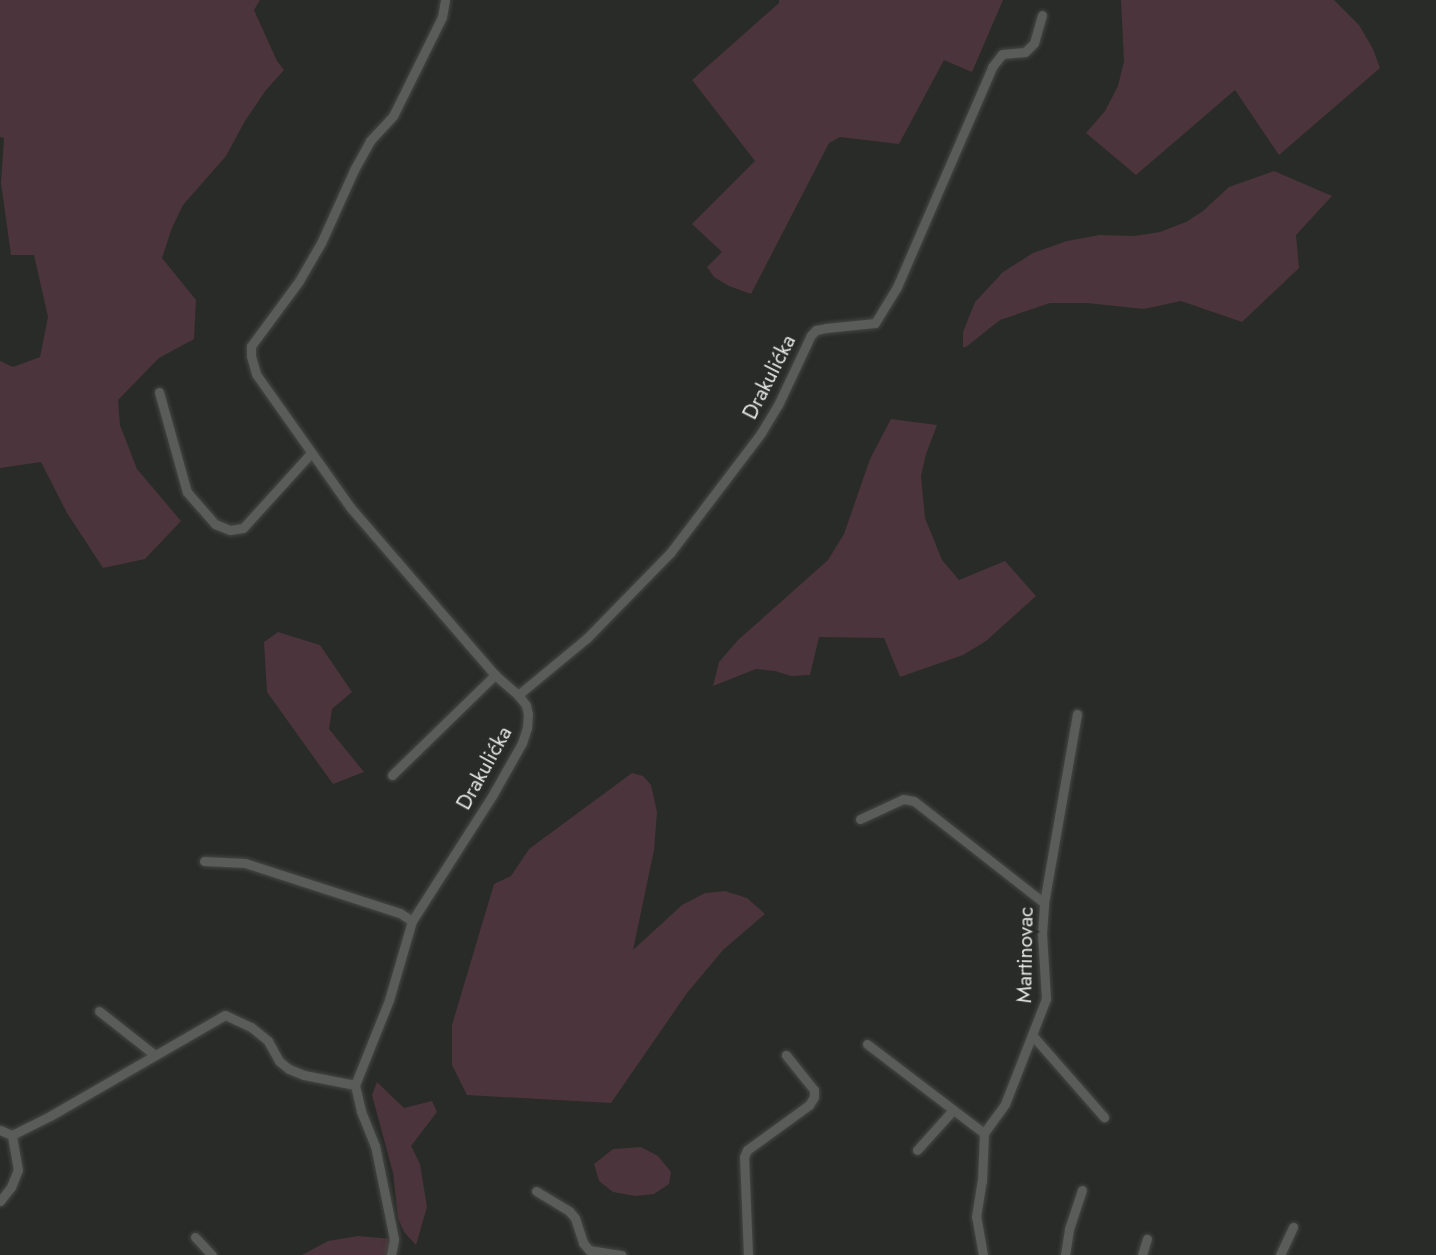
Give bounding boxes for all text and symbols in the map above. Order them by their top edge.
street label: Drakulićka [737,331,801,423]
street label: Drakulićka [451,722,517,814]
street label: Martinovac [1012,907,1038,1003]

